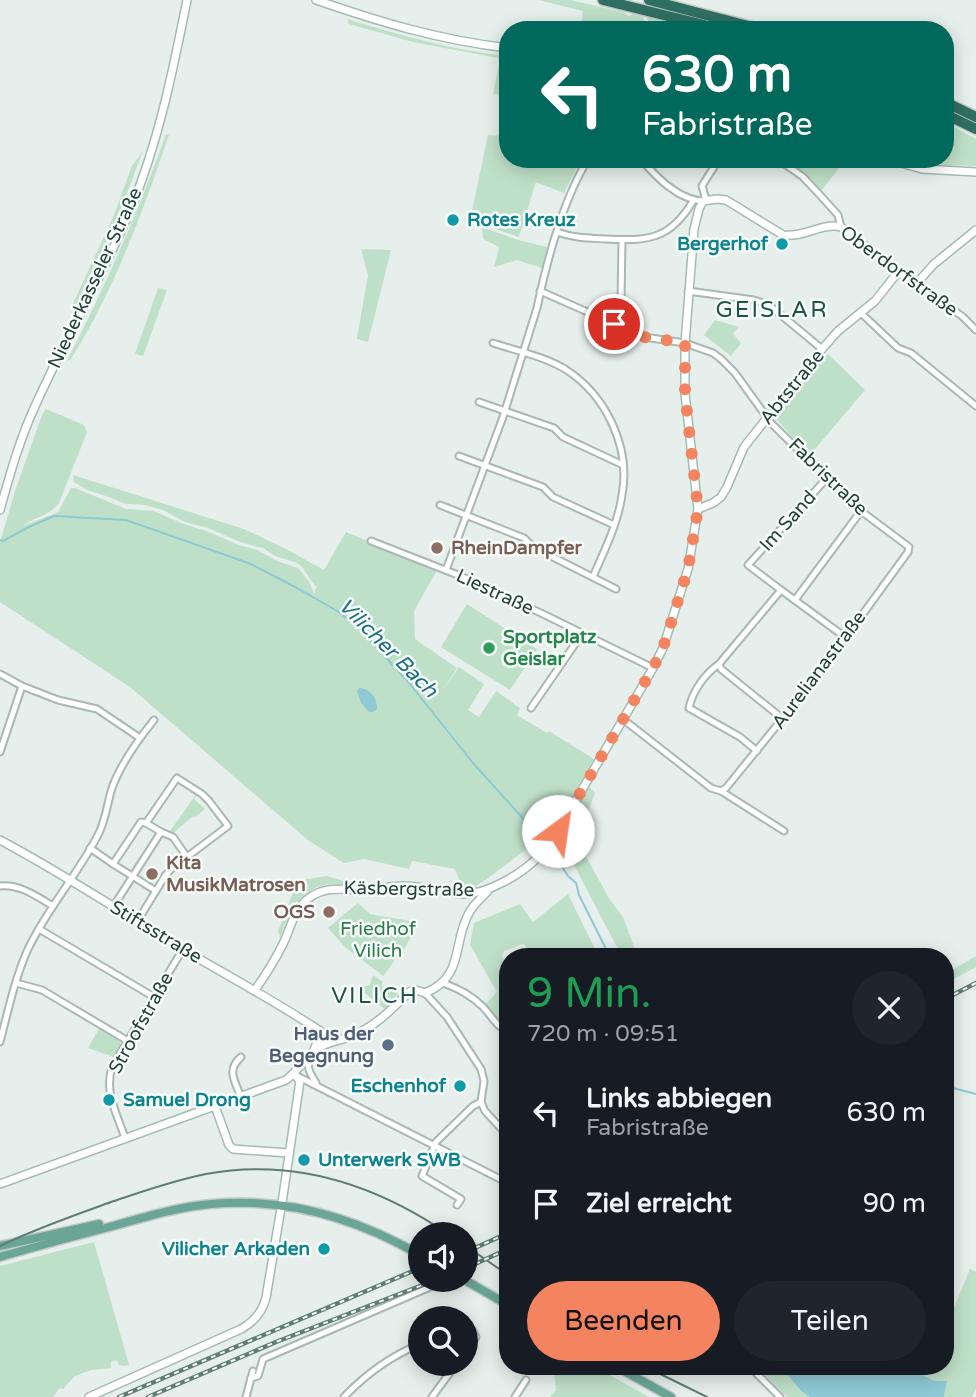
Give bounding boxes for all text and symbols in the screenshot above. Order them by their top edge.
text: 630 m [642,46,792,105]
icon: left [527,49,618,140]
text: Fabristraße [642,106,813,144]
street label: Niederkasseler Straße [43,184,147,372]
place label: Rotes Kreuz [467,209,576,231]
marker: Rotes Kreuz [445,212,461,228]
street label: Oberdorfstraße [836,221,962,321]
place label: Bergerhof [677,233,769,256]
marker: Bergerhof [774,236,790,252]
pin [584,294,644,354]
district label: GEISLAR [715,296,829,324]
icon: arrive [595,305,633,343]
street label: Abtstraße [755,345,829,429]
street label: Fabristraße [784,434,872,520]
street label: Im Sand [755,486,821,556]
place label: RheinDampfer [451,537,582,560]
marker: RheinDampfer [429,540,445,556]
street label: Liestraße [453,564,537,620]
water label: Vilicher Bach [333,593,444,704]
street label: Aurelianastraße [767,607,871,733]
place label: Sportplatz Geislar [503,626,597,670]
marker: Sportplatz Geislar [481,640,497,656]
position arrow [521,794,595,868]
place label: Kita MusikMatrosen [166,852,306,896]
marker: Kita MusikMatrosen [144,866,160,882]
street label: Käsbergstraße [343,877,475,901]
street label: Stiftsstraße [106,896,206,968]
place label: OGS [273,901,315,923]
marker: OGS [321,904,337,920]
park label: Friedhof Vilich [340,918,417,962]
text: 9 Min. [527,968,651,1019]
street label: Stroofstraße [104,969,178,1077]
button: close [852,971,926,1045]
district label: VILICH [331,982,419,1010]
text: 720 m · 09:51 [527,1020,679,1048]
place label: Haus der Begegnung [269,1023,375,1068]
marker: Haus der Begegnung [380,1037,396,1053]
place label: Eschenhof [351,1075,447,1097]
marker: Eschenhof [452,1078,468,1094]
text: Links abbiegen [586,1083,772,1114]
place label: Samuel Drong [123,1089,251,1112]
marker: Samuel Drong [101,1092,117,1108]
icon: left [527,1094,565,1132]
text: 630 m [846,1097,926,1128]
text: Fabristraße [586,1114,709,1142]
place label: Unterwerk SWB [318,1149,461,1171]
marker: Unterwerk SWB [296,1152,312,1168]
icon: arrive [527,1185,565,1223]
text: Ziel erreicht [586,1188,732,1219]
text: 90 m [863,1188,926,1219]
map controls [408,1222,478,1376]
button: sound [408,1222,478,1292]
place label: Vilicher Arkaden [162,1238,310,1260]
marker: Vilicher Arkaden [316,1241,332,1257]
button: Beenden [527,1281,720,1361]
button: Teilen [734,1281,926,1361]
button: search [408,1306,478,1376]

